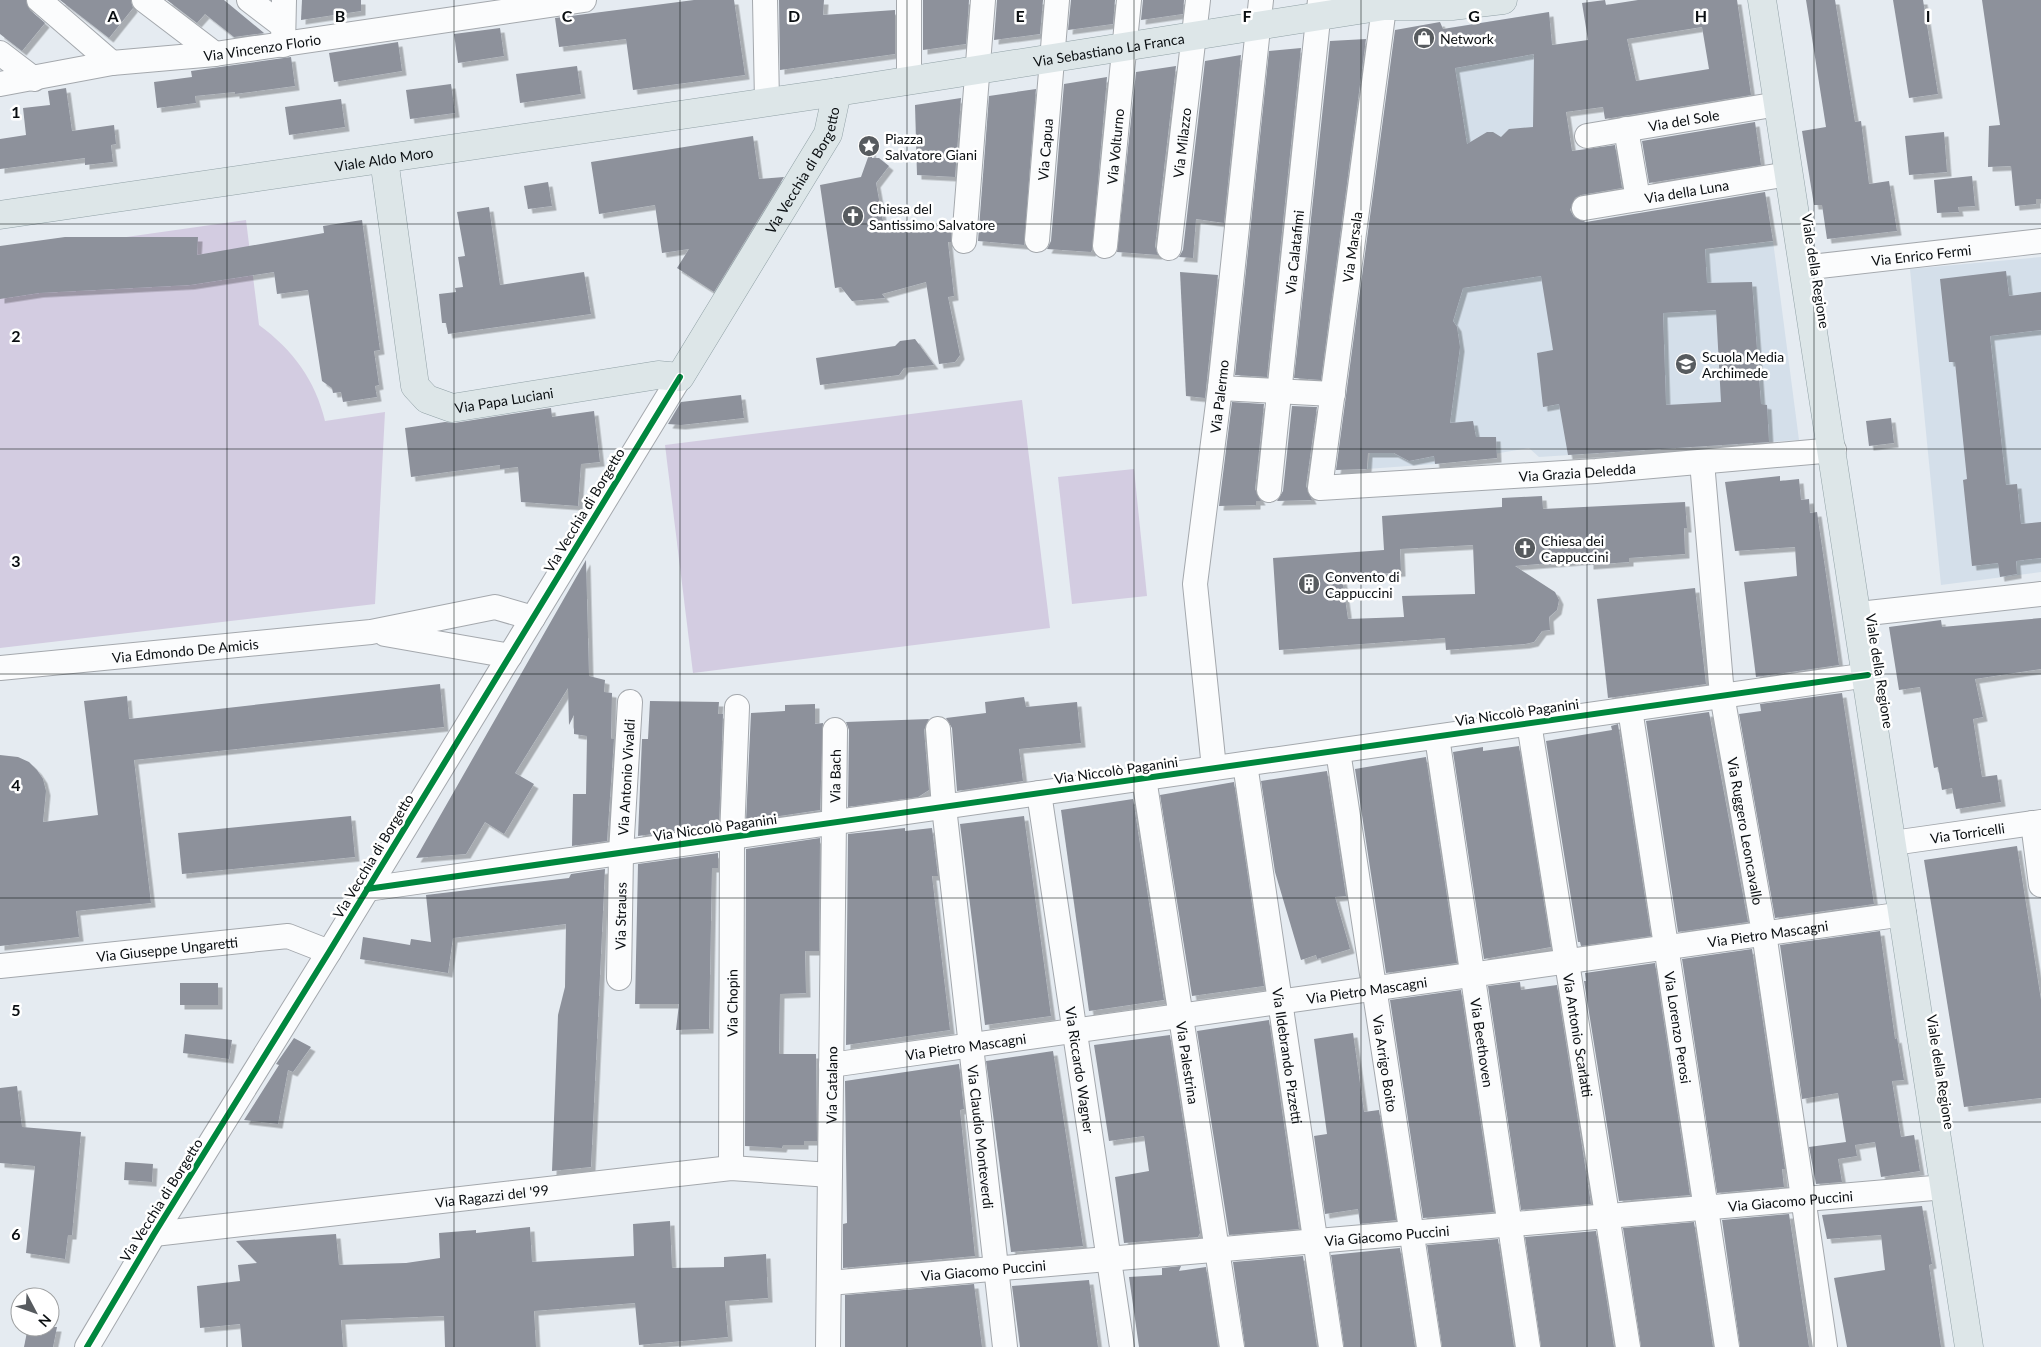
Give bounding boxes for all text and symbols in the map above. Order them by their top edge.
text: A [106,6,119,25]
text: B [335,6,345,25]
text: C [562,6,573,25]
text: D [788,6,800,25]
text: E [1015,6,1025,25]
text: F [1242,6,1252,25]
text: G [1468,6,1480,25]
text: H [1695,6,1707,25]
text: I [1926,6,1930,25]
shop icon: Network [1412,26,1436,50]
street label: Via Sebastiano La Franca [1032,29,1185,70]
street label: Via Vincenzo Florio [203,30,322,63]
place label: Network [1440,30,1495,47]
text: 1 [11,102,21,121]
street label: Via Vecchia di Borgetto [761,105,842,236]
street label: Via del Sole [1647,105,1720,134]
street label: Via Milazzo [1169,107,1194,179]
street label: Via Volturno [1103,108,1127,185]
street label: Via Capua [1033,117,1056,181]
place label: Piazza Salvatore Giani [885,130,977,163]
place icon: Piazza Salvatore Giani [857,134,881,158]
street label: Viale Aldo Moro [333,143,434,174]
street label: Via della Luna [1643,176,1730,206]
place label: Chiesa del Santissimo Salvatore [869,200,995,233]
church icon: Chiesa del Santissimo Salvatore [841,204,865,228]
street label: Via Calatafimi [1281,209,1307,295]
street label: Via Marsala [1339,210,1365,284]
street label: Viale della Regione [1799,212,1833,330]
street label: Via Enrico Fermi [1870,240,1972,269]
text: 2 [11,326,21,345]
place label: Scuola Media Archimede [1702,348,1784,381]
school or university icon: Scuola Media Archimede [1674,352,1698,376]
street label: Via Palermo [1206,359,1231,434]
street label: Via Papa Luciani [453,383,555,416]
street label: Via Vecchia di Borgetto [540,445,628,575]
street label: Via Grazia Deledda [1518,459,1636,484]
place label: Chiesa dei Cappuccini [1541,532,1609,565]
church icon: Chiesa dei Cappuccini [1513,536,1537,560]
text: 3 [11,551,21,570]
place label: Convento di Cappuccini [1325,568,1400,601]
building icon: Convento di Cappuccini [1297,572,1321,596]
street label: Viale della Regione [1863,612,1897,730]
street label: Via Edmondo De Amicis [111,634,259,666]
street label: Via Niccolò Paganini [1454,695,1580,729]
street label: Via Antonio Vivaldi [614,718,637,836]
street label: Via Bach [826,749,843,803]
street label: Via Niccolò Paganini [1053,753,1179,787]
street label: Via Ruggero Leoncavallo [1725,756,1767,906]
text: 4 [11,775,21,794]
street label: Via Vecchia di Borgetto [329,791,417,921]
street label: Via Niccolò Paganini [652,810,778,844]
street label: Via Torricelli [1929,819,2006,846]
street label: Via Strauss [611,882,629,950]
street label: Via Pietro Mascagni [1706,916,1829,950]
street label: Via Giuseppe Ungaretti [95,933,239,964]
street label: Via Chopin [723,969,740,1037]
street label: Via Lorenzo Perosi [1661,970,1695,1085]
street label: Via Antonio Scarlatti [1560,972,1597,1098]
street label: Via Pietro Mascagni [1305,973,1428,1007]
street label: Via Ildebrando Pizzetti [1270,987,1306,1125]
street label: Via Beethoven [1468,997,1498,1088]
text: 5 [11,1000,21,1019]
street label: Via Riccardo Wagner [1063,1005,1098,1134]
street label: Viale della Regione [1924,1013,1958,1131]
street label: Via Arrigo Boito [1370,1014,1401,1113]
street label: Via Palestrina [1173,1020,1203,1105]
street label: Via Pietro Mascagni [904,1029,1027,1063]
street label: Via Catalano [822,1046,840,1124]
street label: Via Claudio Monteverdi [965,1064,998,1210]
street label: Via Vecchia di Borgetto [116,1135,206,1265]
street label: Via Ragazzi del '99 [434,1180,549,1210]
street label: Via Giacomo Puccini [1727,1186,1854,1214]
street label: Via Giacomo Puccini [1324,1221,1450,1249]
text: 6 [11,1224,21,1243]
street label: Via Giacomo Puccini [920,1256,1047,1284]
north arrow [10,1287,60,1337]
text: N [35,1311,55,1331]

